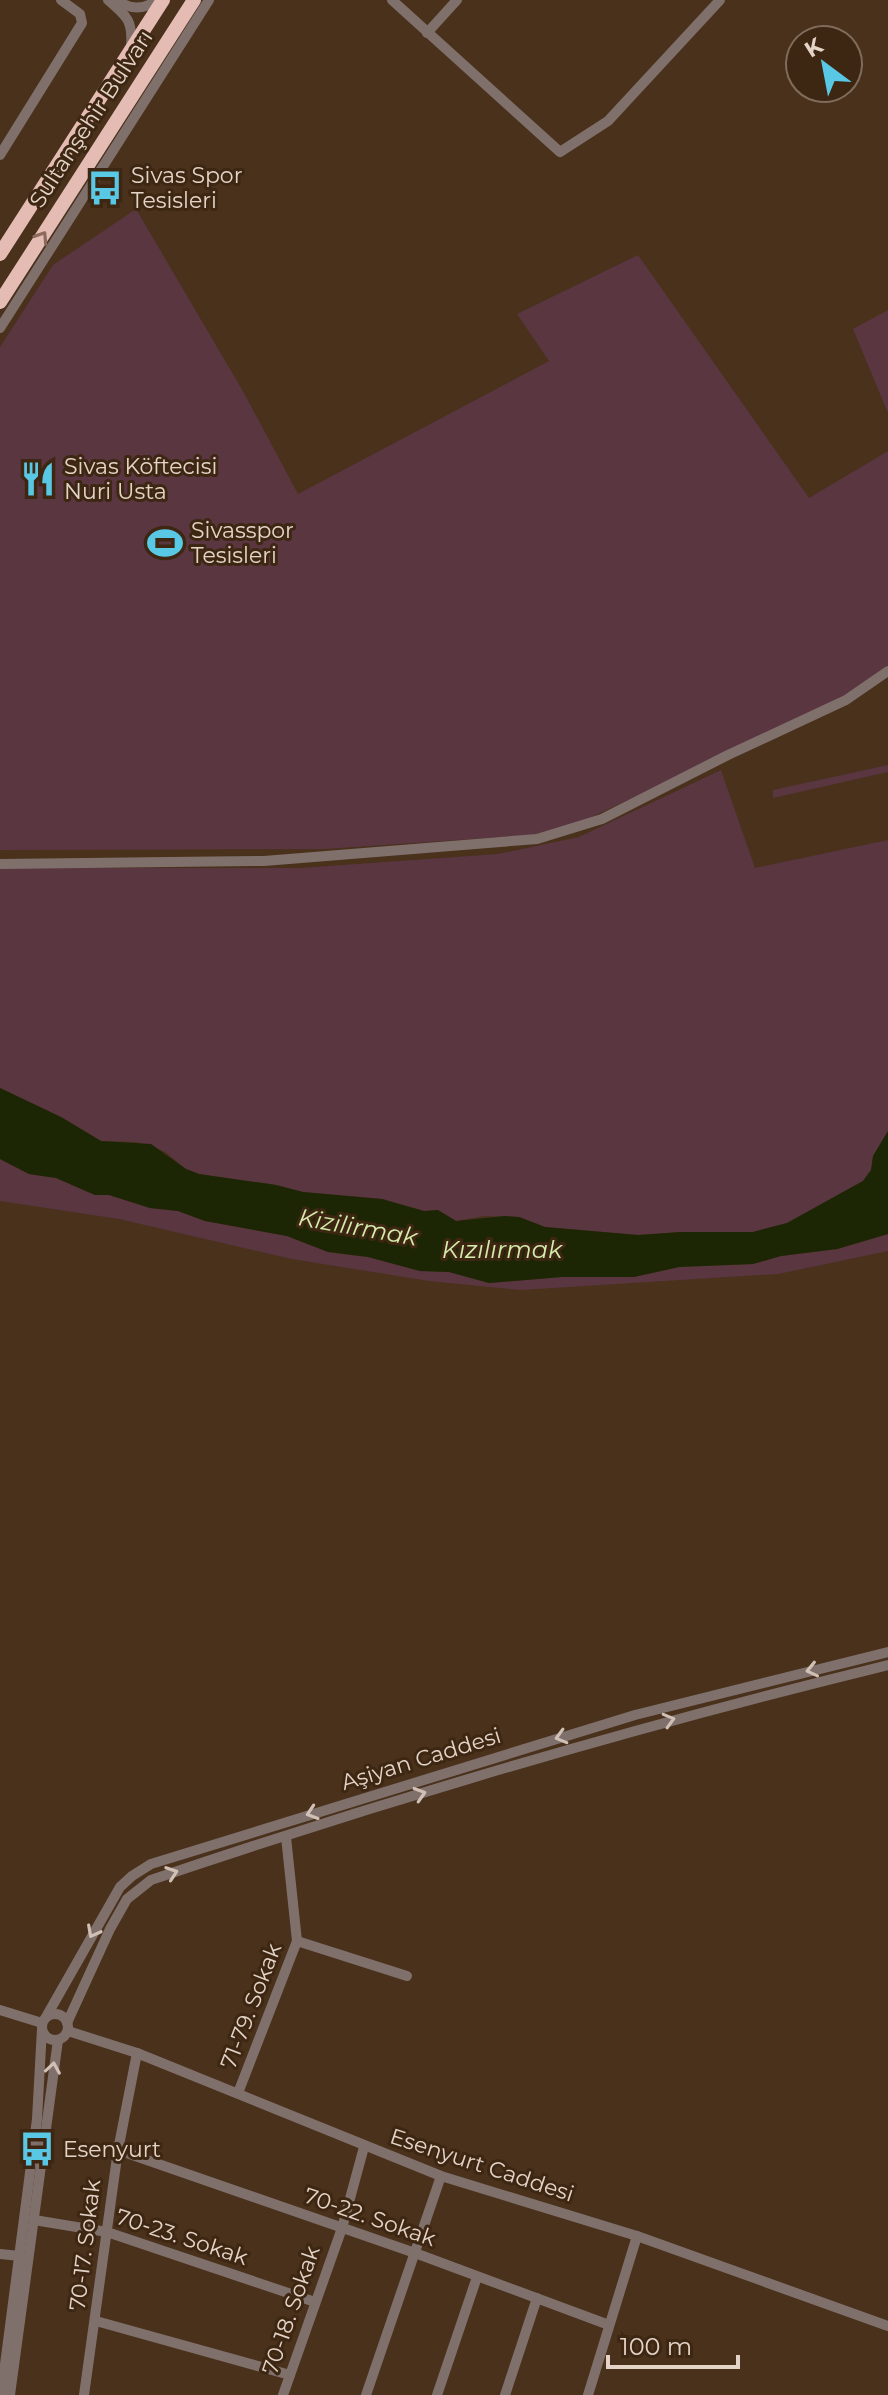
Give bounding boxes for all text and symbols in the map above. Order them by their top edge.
north arrow [784,24,864,104]
street label: Sultanşehir Bulvarı [24,25,158,213]
text: K [800,31,828,63]
place label: Sivas Spor Tesisleri [131,162,243,214]
bus stop icon: Sivas Spor Tesisleri [86,169,124,207]
one-way arrow [33,231,48,245]
place label: Sivas Köftecisi Nuri Usta [64,453,217,505]
restaurant icon: Sivas Köftecisi Nuri Usta [19,460,57,498]
place label: Sivasspor Tesisleri [191,517,294,569]
sports icon: Sivasspor Tesisleri [146,524,184,562]
water label: Kizilirmak [296,1202,422,1252]
water label: Kızılırmak [442,1235,564,1264]
one-way arrow [806,1661,820,1678]
one-way arrow [661,1713,675,1729]
street label: Aşiyan Caddesi [338,1722,504,1796]
one-way arrow [555,1728,568,1744]
one-way arrow [412,1787,426,1803]
one-way arrow [306,1804,320,1820]
one-way arrow [164,1867,178,1883]
one-way arrow [88,1923,103,1938]
street label: 71-79. Sokak [215,1939,288,2073]
one-way arrow [44,2061,61,2075]
street label: Esenyurt Caddesi [387,2123,577,2207]
bus stop icon: Esenyurt [18,2130,56,2168]
place label: Esenyurt [63,2136,161,2163]
street label: 70-17. Sokak [64,2177,107,2312]
street label: 70-22. Sokak [301,2182,440,2252]
street label: 70-23. Sokak [113,2203,252,2271]
street label: 70-18. Sokak [256,2241,326,2378]
scale bar [608,2319,738,2369]
text: 100 m [620,2332,692,2361]

